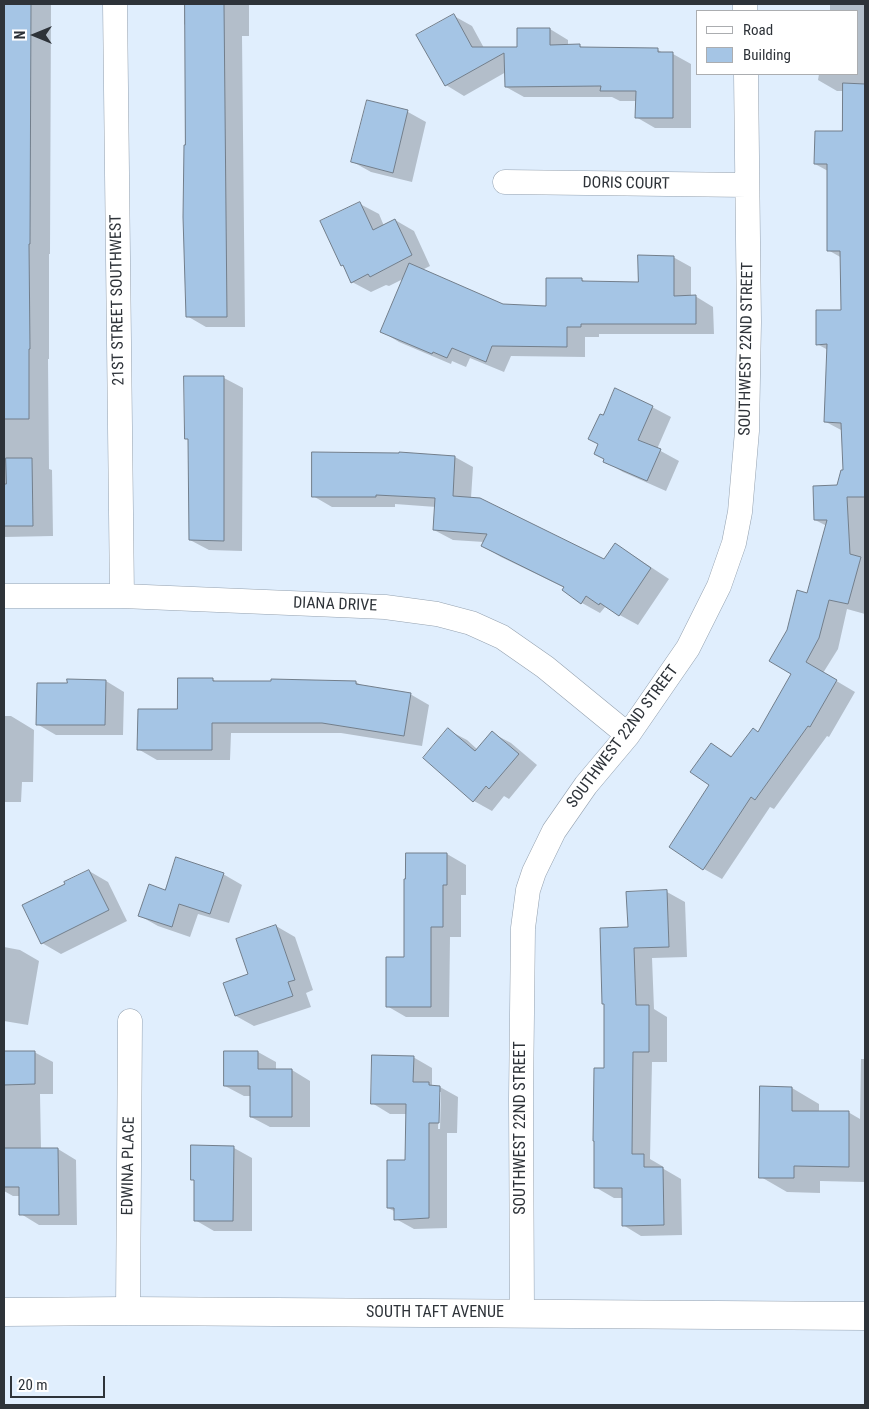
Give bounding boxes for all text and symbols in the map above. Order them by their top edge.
north arrow [10,10,60,60]
legend [696,10,859,75]
text: Road [743,21,773,39]
text: N [12,31,28,39]
text: Building [743,46,791,64]
street label: DORIS COURT [582,174,670,194]
street label: 21ST STREET SOUTHWEST [107,214,129,386]
street label: SOUTHWEST 22ND STREET [736,262,758,436]
street label: DIANA DRIVE [293,594,377,616]
street label: SOUTHWEST 22ND STREET [563,662,683,812]
street label: SOUTHWEST 22ND STREET [511,1041,531,1215]
street label: EDWINA PLACE [119,1116,139,1216]
street label: SOUTH TAFT AVENUE [366,1303,504,1323]
scale bar [12,1366,108,1398]
text: 20 m [18,1376,48,1394]

